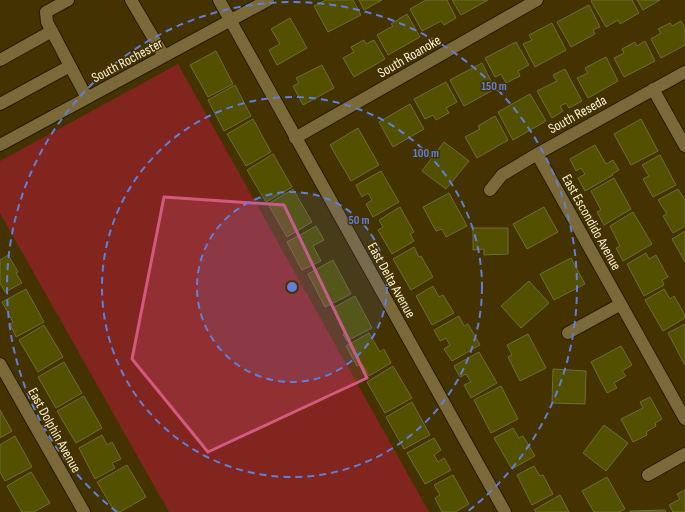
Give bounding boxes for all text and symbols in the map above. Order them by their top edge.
street label: South Roanoke [375,32,444,81]
street label: South Rochester [89,35,166,86]
text: 150 m [481,79,507,94]
street label: South Reseda [545,92,609,137]
text: 100 m [413,146,439,161]
street label: East Escondido Avenue [558,171,625,273]
text: 50 m [349,213,369,228]
street label: East Delta Avenue [364,240,419,321]
centre of rings [285,280,299,294]
street label: East Dolphin Avenue [24,385,85,476]

